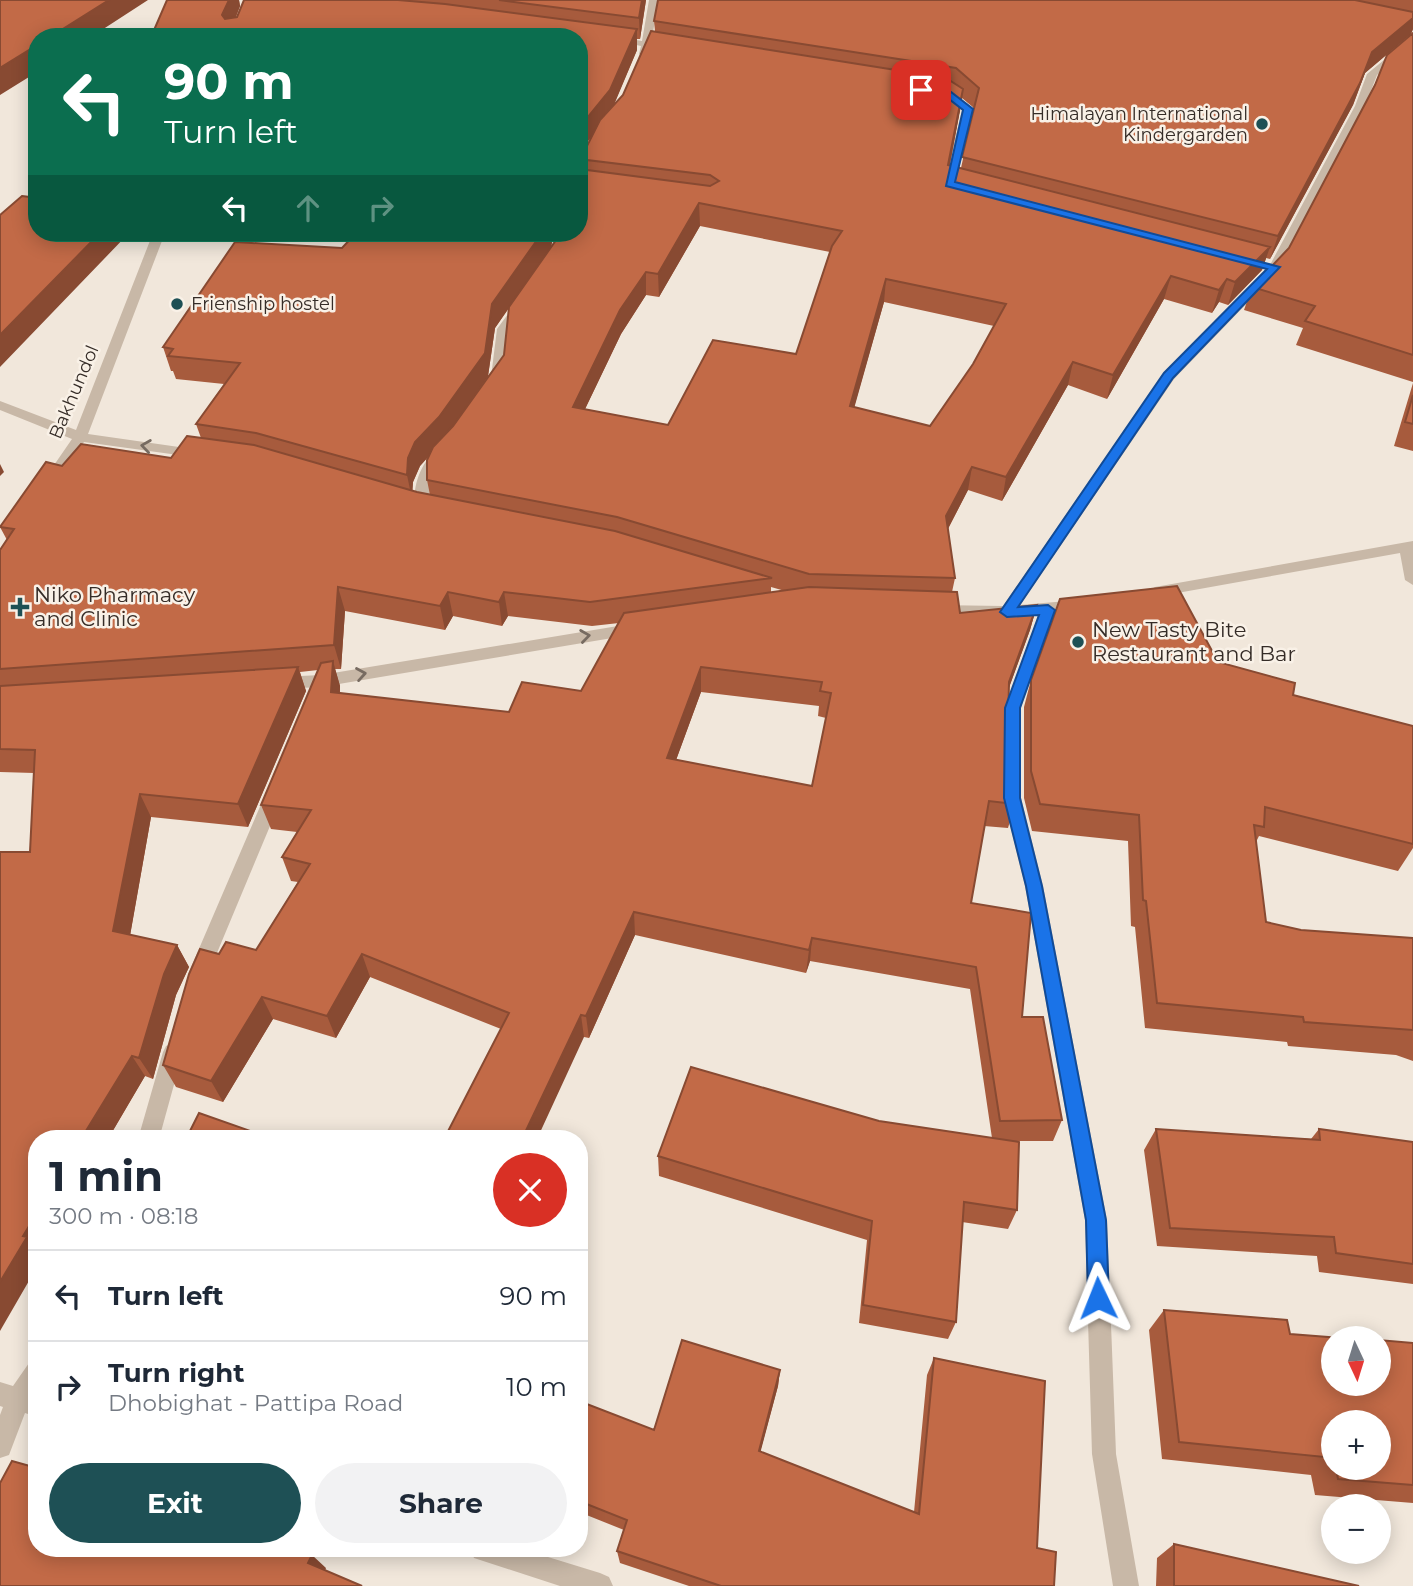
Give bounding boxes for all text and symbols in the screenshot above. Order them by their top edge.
text: 90 m [164,52,294,111]
icon: left [49,56,140,147]
pin [891,60,951,120]
icon: arrive [902,71,940,109]
place label: Himalayan International Kindergarden [1030,103,1248,146]
text: Turn left [164,112,298,151]
marker: Himalayan International Kindergarden [1254,116,1270,132]
icon: left [216,189,254,227]
icon: ahead [289,189,327,227]
icon: right [362,189,400,227]
place label: Frienship hostel [191,293,335,315]
marker: Frienship hostel [169,296,185,312]
street label: Bakhundol [44,342,104,442]
one-way arrow [141,439,152,454]
place label: Niko Pharmacy and Clinic [34,582,196,631]
marker: Niko Pharmacy and Clinic [12,599,28,615]
place label: New Tasty Bite Restaurant and Bar [1092,617,1296,666]
one-way arrow [579,629,591,644]
marker: New Tasty Bite Restaurant and Bar [1070,634,1086,650]
one-way arrow [355,667,367,682]
text: 1 min [49,1150,163,1202]
button: close [493,1153,567,1227]
text: 300 m · 08:18 [49,1202,198,1230]
position arrow [1061,1261,1135,1335]
icon: left [49,1277,87,1315]
text: Turn left [108,1280,224,1312]
text: 90 m [500,1280,567,1312]
north arrow [1321,1326,1391,1396]
map controls [1321,1326,1391,1564]
text: Turn right [108,1357,244,1389]
icon: right [49,1368,87,1406]
text: 10 m [506,1371,567,1403]
text: Dhobighat - Pattipa Road [108,1389,403,1417]
button: + [1321,1410,1391,1480]
button: Exit [49,1463,301,1543]
button: Share [315,1463,567,1543]
button: − [1321,1494,1391,1564]

